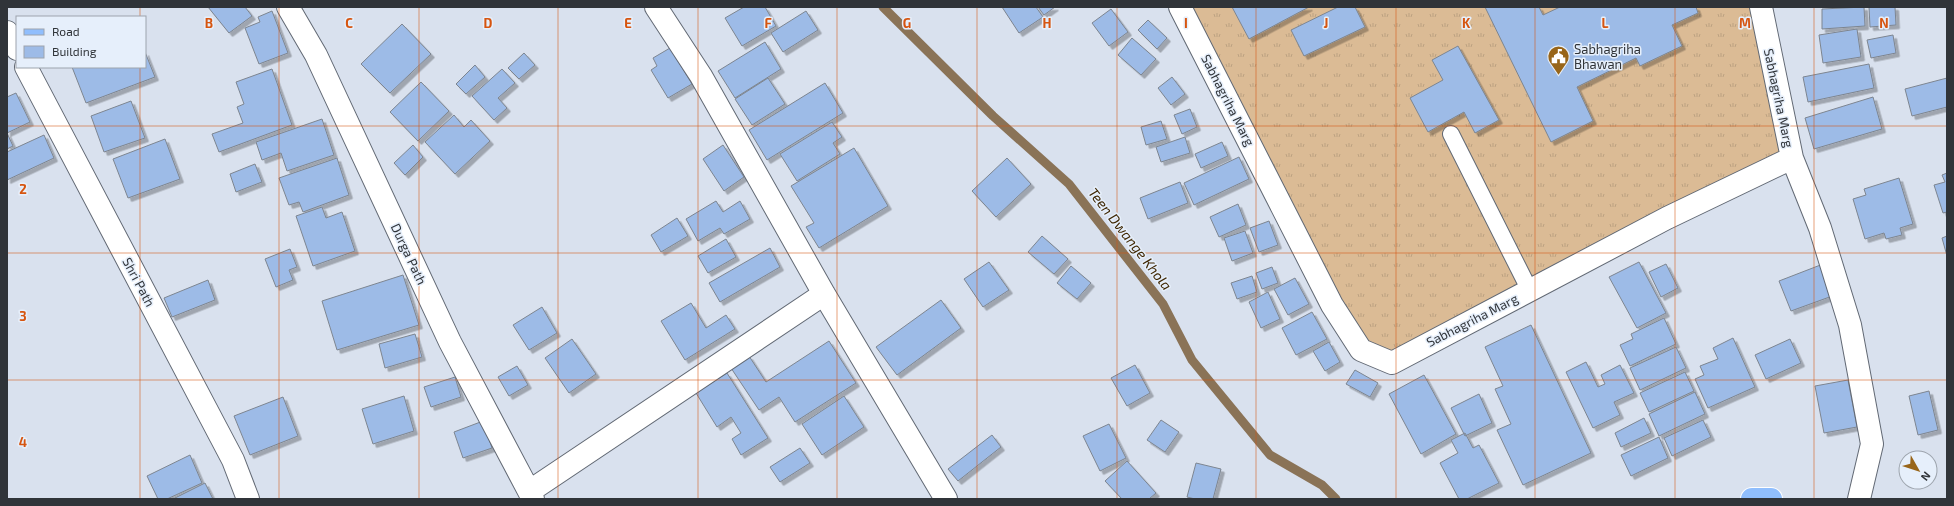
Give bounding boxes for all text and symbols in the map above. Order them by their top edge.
text: B [205,15,213,31]
text: C [345,15,353,31]
text: D [484,15,493,31]
text: E [624,15,632,31]
text: F [764,15,772,31]
text: G [903,15,911,31]
text: H [1043,15,1052,31]
text: I [1184,15,1188,31]
text: J [1324,15,1328,31]
text: K [1462,15,1471,31]
text: L [1602,15,1609,31]
text: M [1739,15,1751,31]
text: N [1879,15,1889,31]
legend [16,16,146,68]
text: Road [52,24,80,38]
place label: Sabhagriha Bhawan [1574,41,1641,72]
public building icon: Sabhagriha Bhawan [1545,43,1571,76]
text: Building [52,44,97,58]
street label: Sabhagriha Marg [1761,47,1797,149]
street label: Sabhagriha Marg [1198,51,1258,149]
text: 2 [19,181,27,197]
water label: Teen Dwange Khola [1085,184,1176,293]
street label: Durga Path [388,221,430,287]
street label: Shri Path [119,255,159,309]
street label: Sabhagriha Marg [1423,290,1521,350]
text: 3 [19,308,27,324]
text: 4 [19,434,27,450]
north arrow [1898,450,1938,490]
text: N [1919,469,1934,484]

